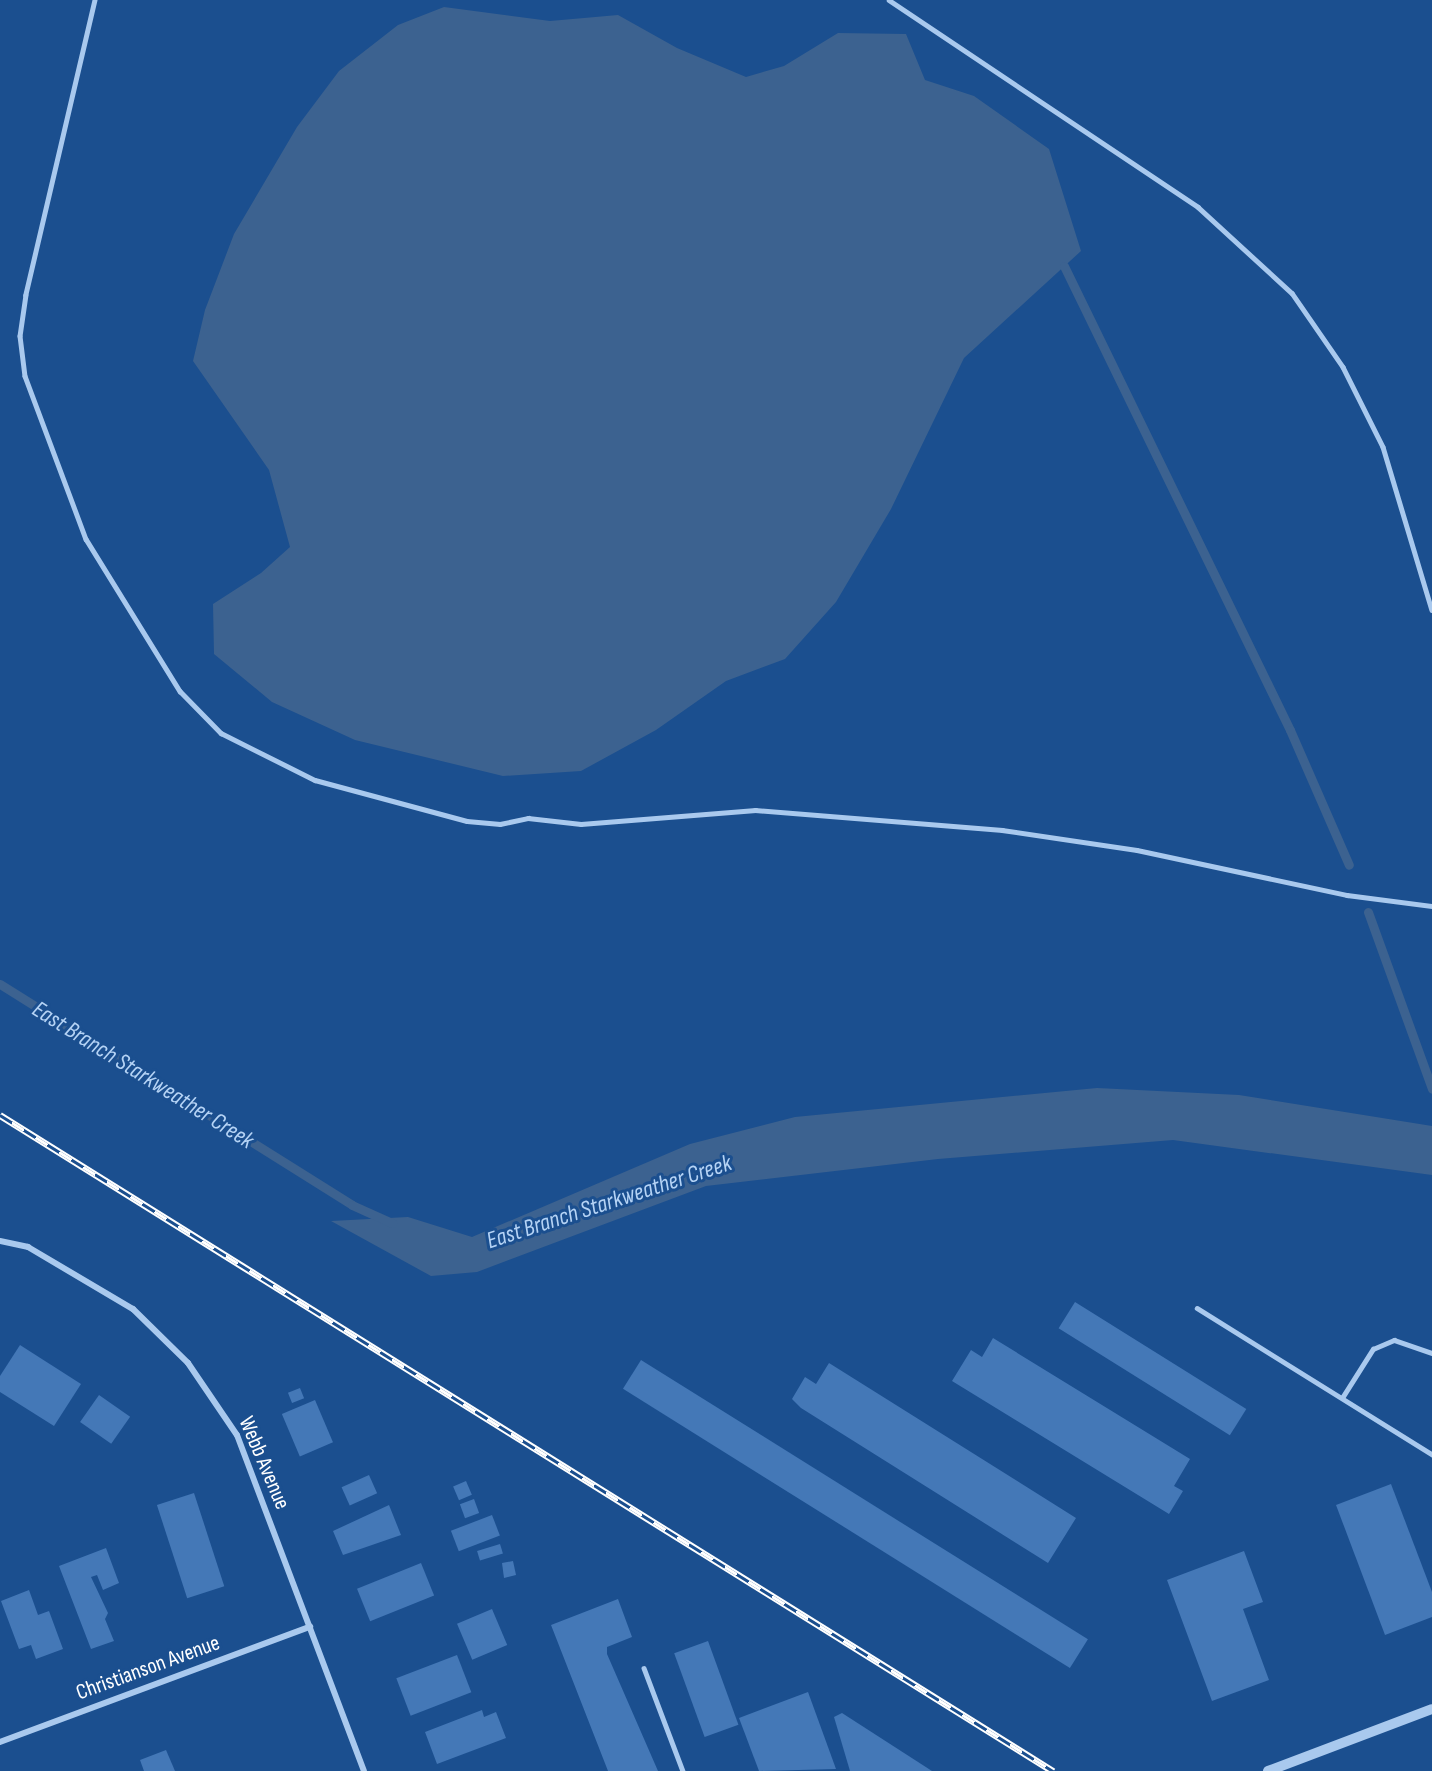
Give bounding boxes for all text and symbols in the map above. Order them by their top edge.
water label: East Branch Starkweather Creek [27,995,259,1155]
water label: East Branch Starkweather Creek [483,1149,735,1255]
street label: Webb Avenue [233,1413,295,1513]
street label: Christianson Avenue [73,1630,223,1706]

